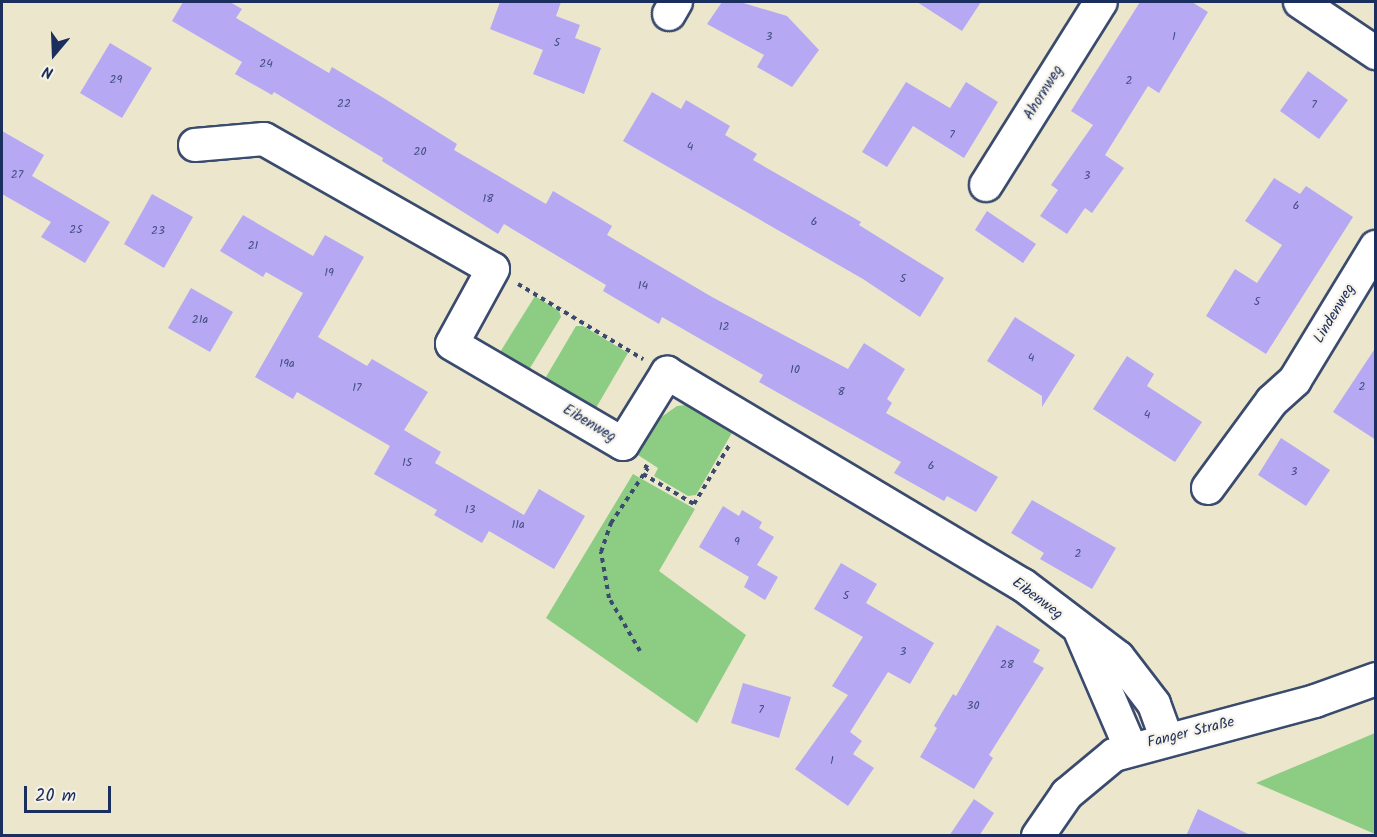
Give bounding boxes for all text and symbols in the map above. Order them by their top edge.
north arrow [24,24,84,84]
house number: 3 [766,30,772,44]
house number: 1 [1172,30,1176,44]
house number: 5 [554,36,560,50]
house number: 24 [259,57,273,71]
text: N [39,58,57,85]
street label: Ahornweg [1020,62,1068,124]
house number: 29 [110,73,122,87]
house number: 2 [1126,74,1132,88]
house number: 22 [337,97,351,111]
house number: 7 [1311,98,1317,112]
house number: 7 [949,128,955,142]
house number: 4 [687,140,693,154]
house number: 20 [414,145,426,159]
house number: 27 [11,168,23,182]
house number: 3 [1084,169,1090,183]
house number: 18 [483,192,493,206]
house number: 6 [1293,199,1299,213]
house number: 6 [811,215,817,229]
house number: 25 [69,223,83,237]
house number: 23 [151,224,165,238]
house number: 21 [248,239,258,253]
house number: 19 [324,266,334,280]
house number: 5 [900,272,906,286]
house number: 14 [638,279,648,293]
street label: Lindenweg [1310,281,1360,347]
house number: 5 [1254,295,1260,309]
house number: 21a [192,313,208,327]
house number: 12 [719,320,729,334]
house number: 4 [1028,351,1034,365]
house number: 19a [279,357,295,371]
house number: 10 [790,363,800,377]
house number: 2 [1359,380,1365,394]
house number: 17 [352,381,362,395]
house number: 8 [837,385,845,399]
street label: Eibenweg [559,401,619,447]
house number: 4 [1144,408,1150,422]
house number: 15 [402,456,412,470]
house number: 6 [928,459,934,473]
house number: 3 [1291,465,1297,479]
house number: 13 [465,503,475,517]
house number: 11a [511,518,525,532]
house number: 9 [734,535,740,549]
house number: 2 [1075,547,1081,561]
street label: Eibenweg [1008,574,1066,624]
house number: 5 [843,589,849,603]
house number: 3 [900,645,906,659]
house number: 28 [1000,658,1014,672]
house number: 30 [967,699,979,713]
house number: 7 [758,703,764,717]
street label: Fanger Straße [1146,713,1236,753]
house number: 1 [830,754,834,768]
scale bar [27,774,114,812]
text: 20 m [35,782,76,811]

